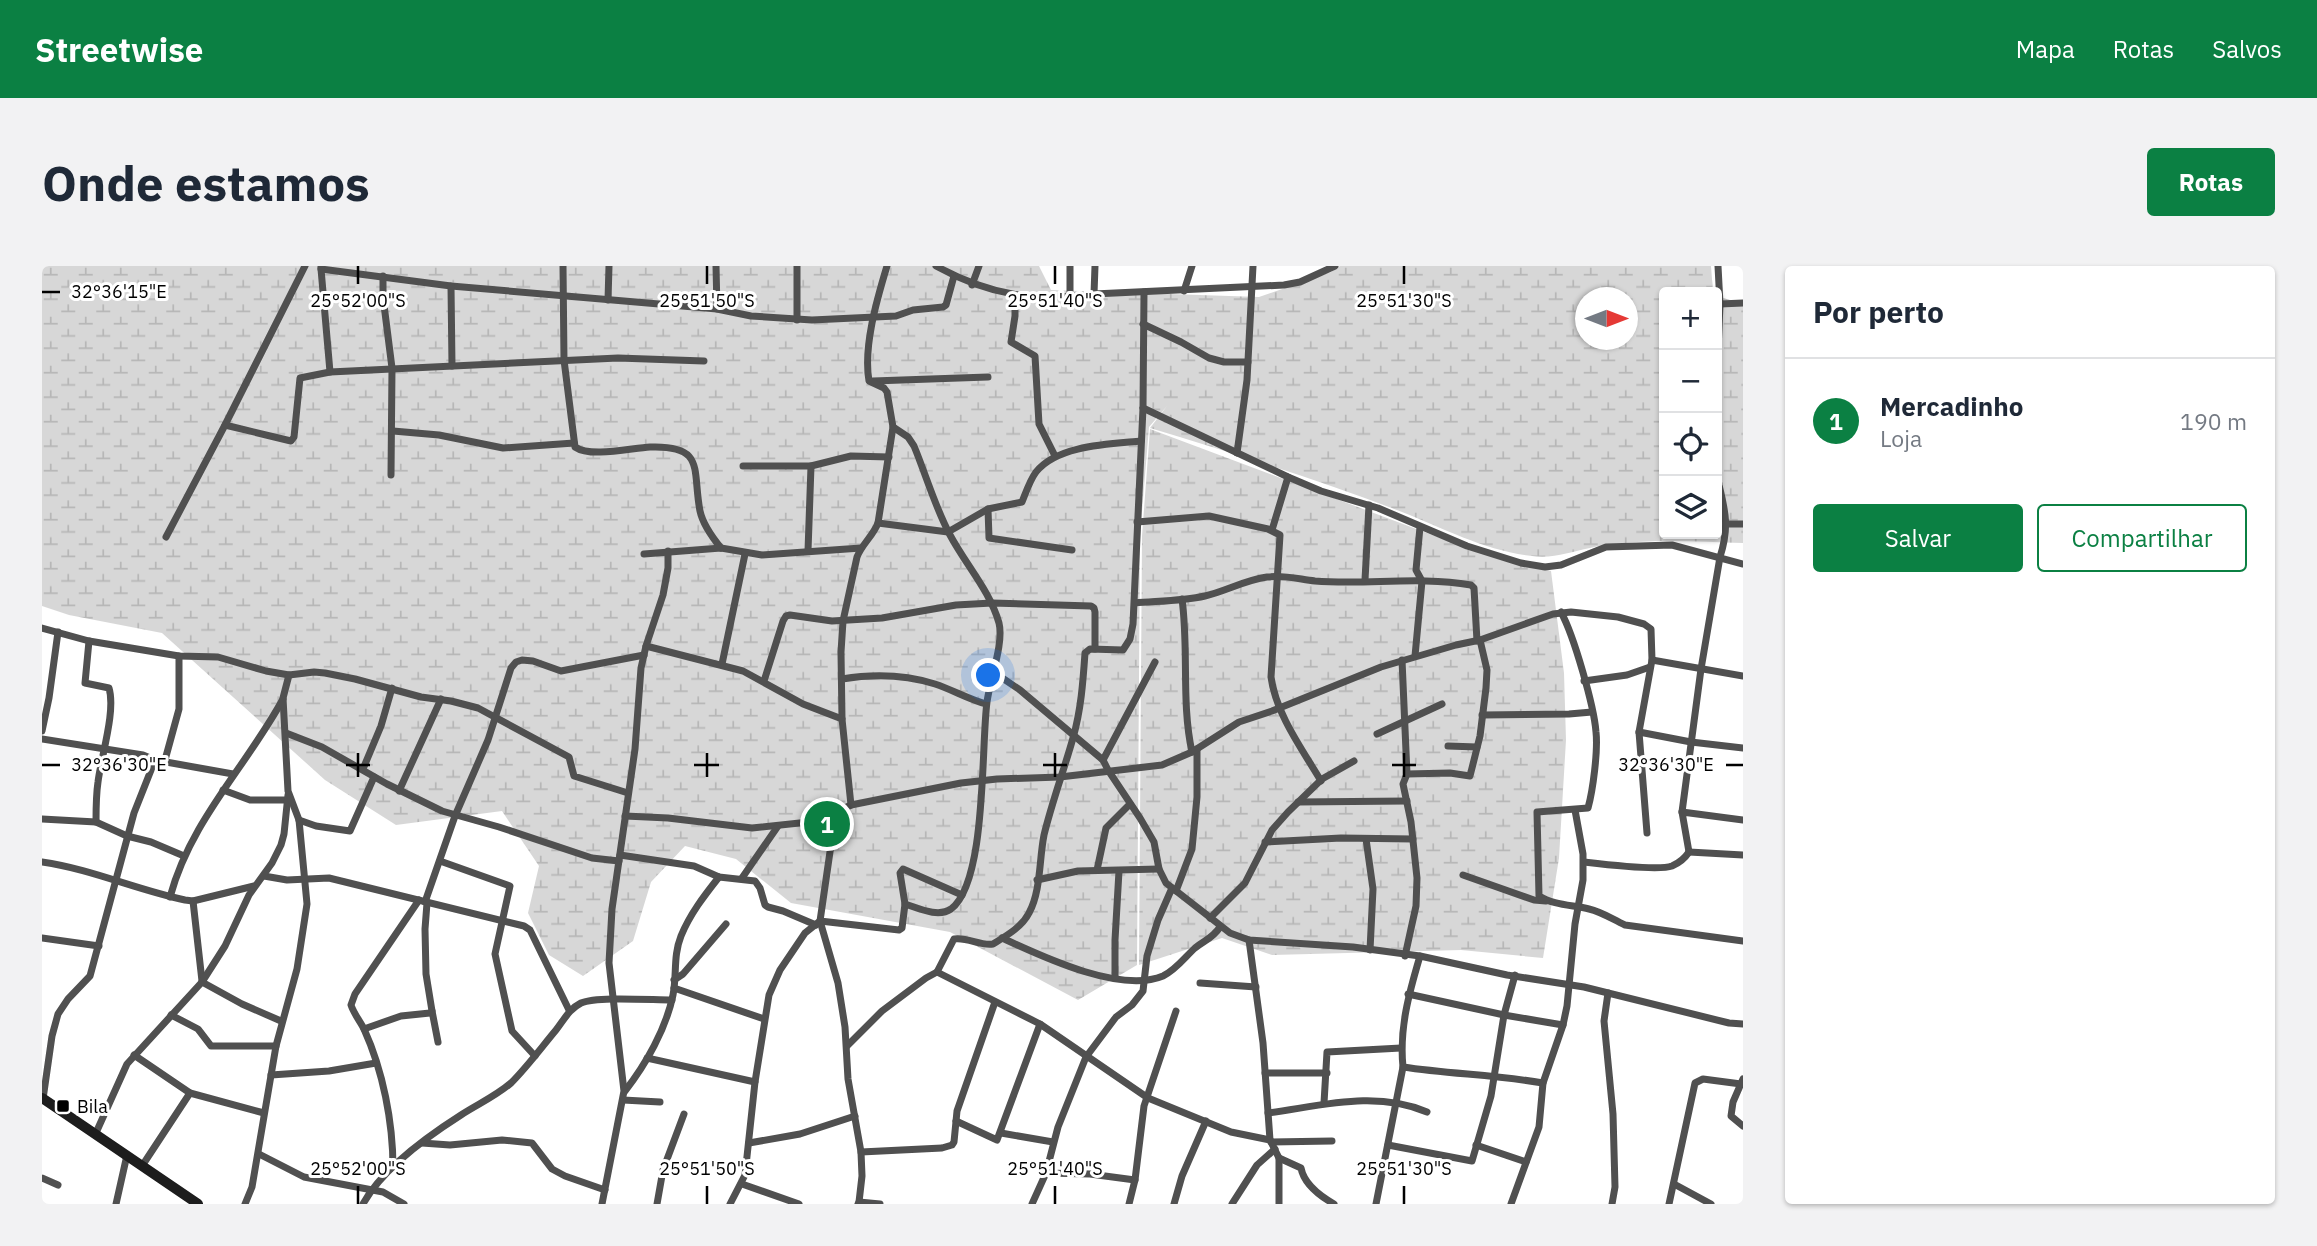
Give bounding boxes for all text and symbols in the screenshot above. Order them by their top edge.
text: Streetwise [35,28,203,71]
text: Mapa [2016,33,2075,65]
text: Rotas [2113,33,2174,65]
text: Salvos [2212,33,2282,65]
button: Rotas [2147,148,2275,216]
text: Onde estamos [42,151,370,214]
text: 32°36'15"E [71,280,167,303]
north arrow [1575,287,1638,350]
map controls [1659,287,1722,539]
button: + [1659,287,1722,350]
text: 25°52'00"S [310,289,406,312]
text: 25°51'50"S [659,289,755,312]
text: 25°51'40"S [1007,289,1103,312]
text: 25°51'30"S [1356,289,1452,312]
text: Por perto [1813,292,1944,331]
button: − [1659,350,1722,413]
text: Mercadinho [1880,389,2023,423]
text: 1 [1829,406,1843,436]
text: 190 m [2180,406,2247,436]
button: locate [1659,413,1722,476]
text: Loja [1880,423,1922,453]
button: layers [1659,476,1722,539]
button: Salvar [1813,504,2023,572]
button: Compartilhar [2037,504,2247,572]
your location [971,658,1005,692]
text: 32°36'30"E [71,753,167,776]
text: 32°36'30"E [1618,753,1714,776]
pin: 1 [804,798,850,850]
place label: Bila [77,1095,108,1118]
marker: Bila [55,1098,71,1114]
text: 25°52'00"S [310,1157,406,1180]
text: 25°51'50"S [659,1157,755,1180]
text: 25°51'40"S [1007,1157,1103,1180]
text: 25°51'30"S [1356,1157,1452,1180]

